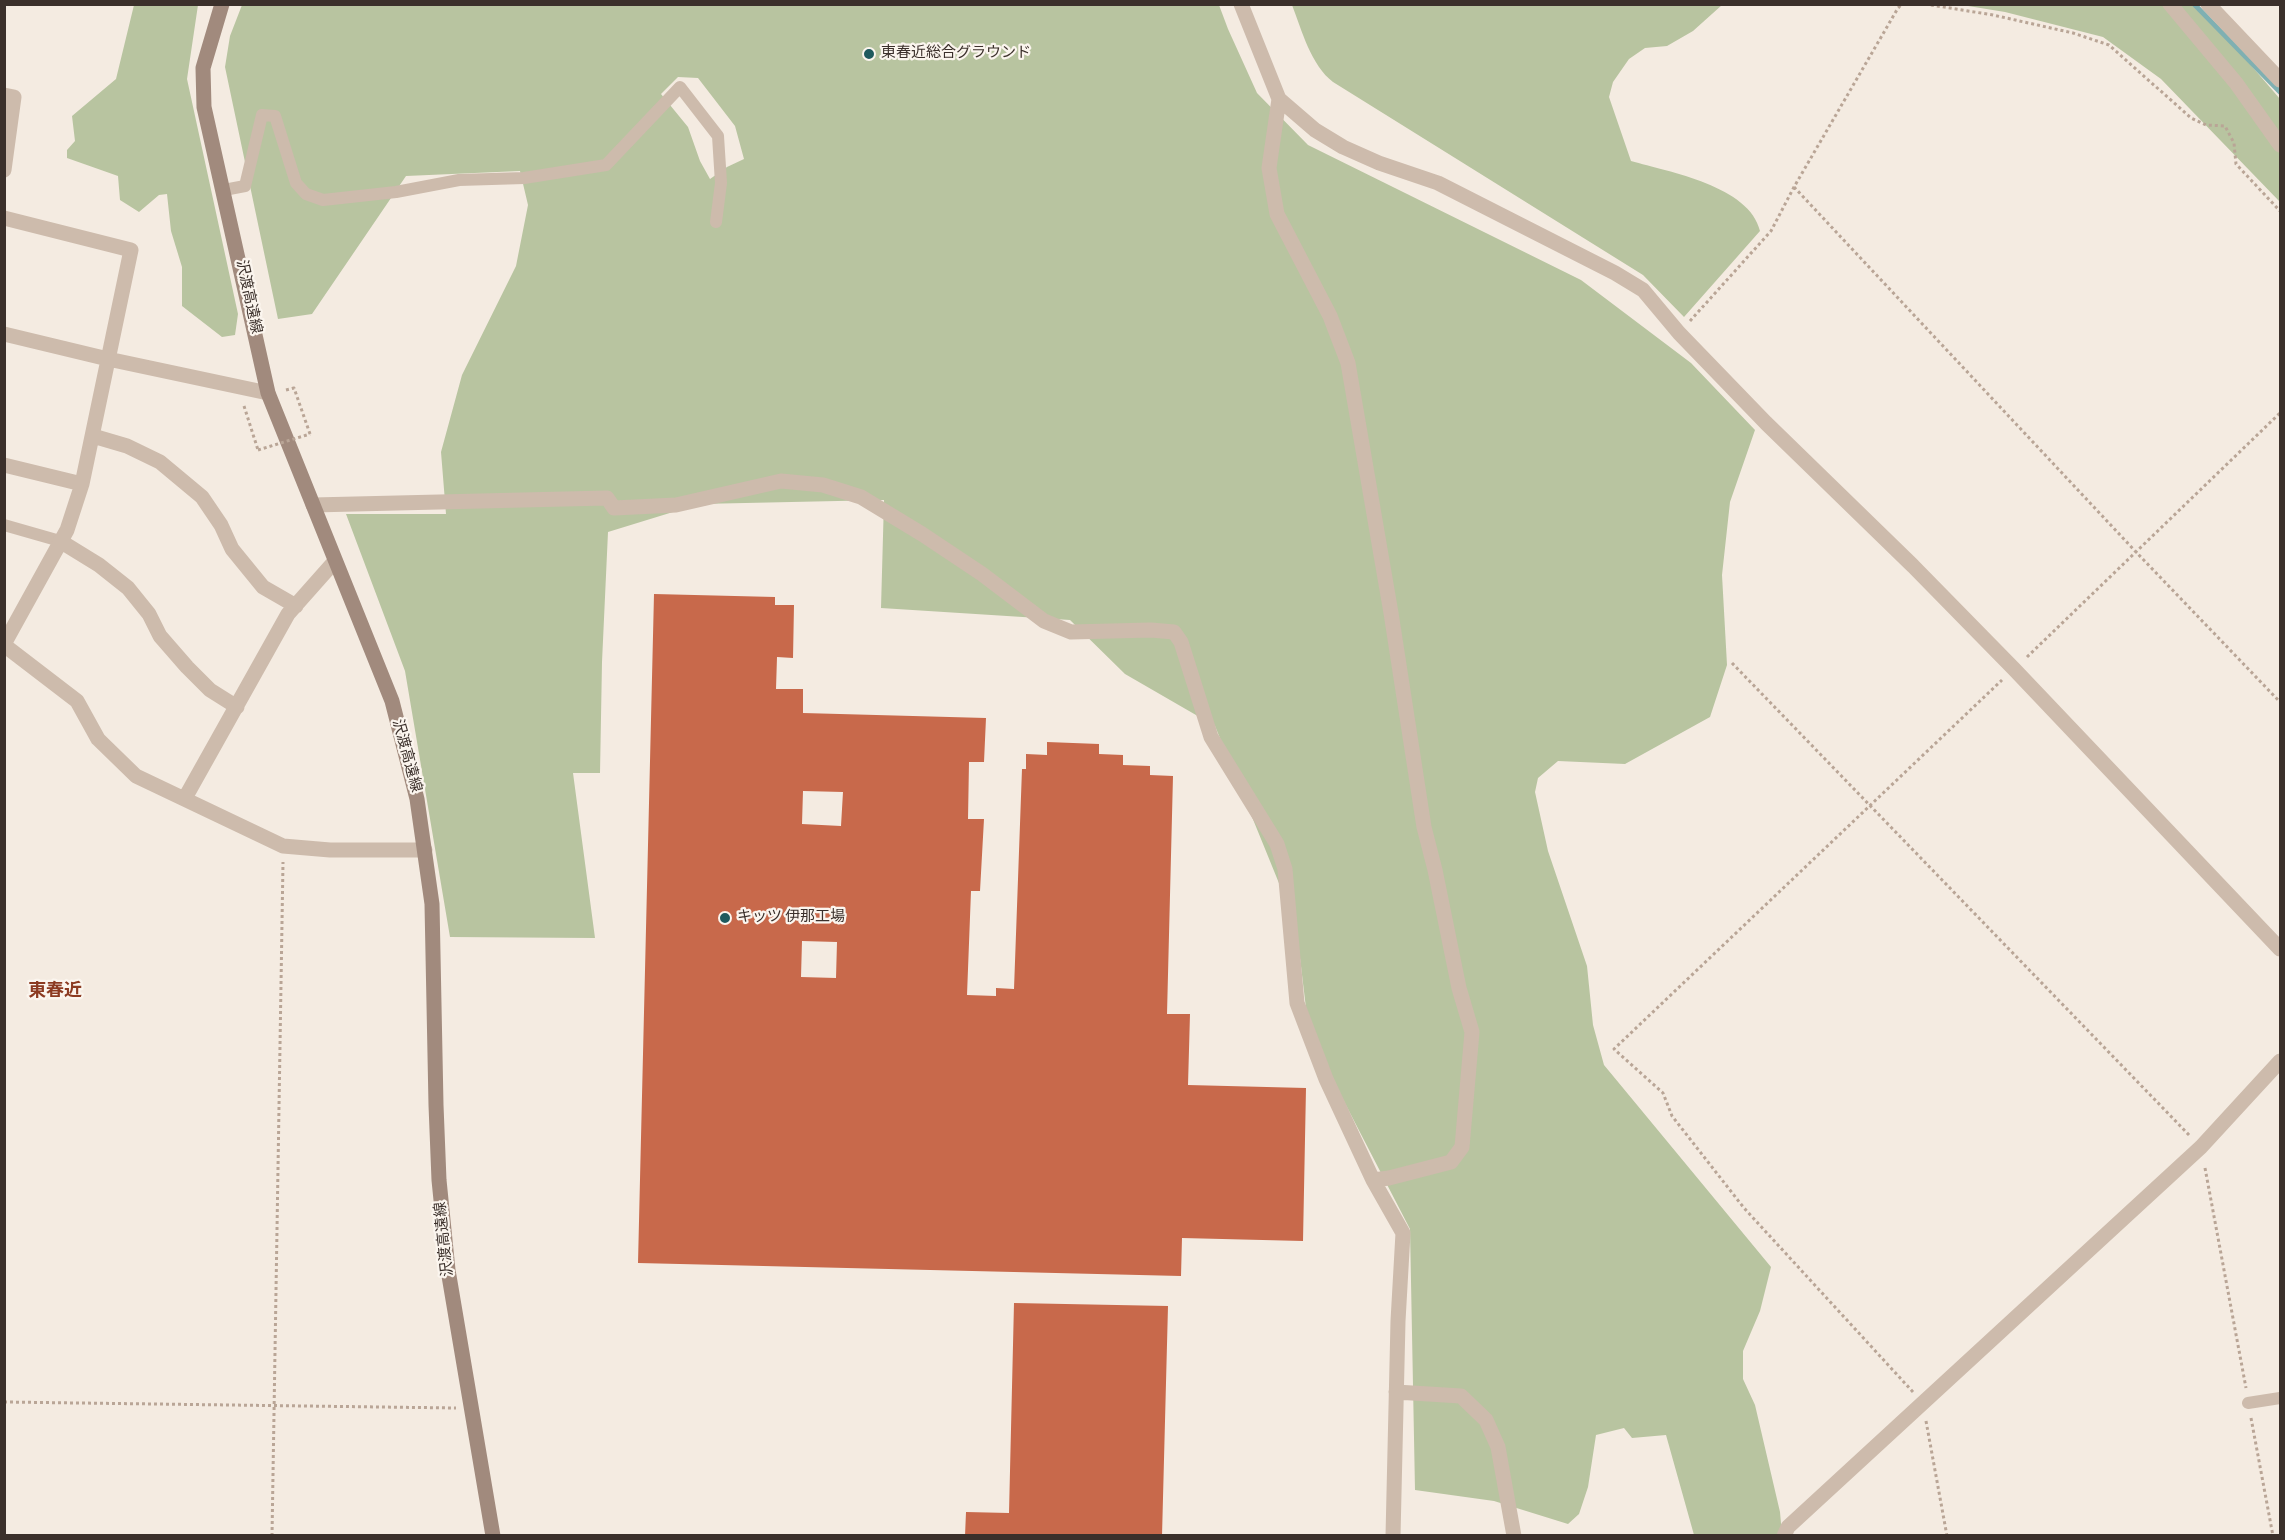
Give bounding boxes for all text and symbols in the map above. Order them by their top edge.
place label: 東春近総合グラウンド [881,45,1031,63]
marker: 東春近総合グラウンド [862,47,876,61]
street label: 沢渡高遠線 [231,258,265,336]
street label: 沢渡高遠線 [388,717,424,795]
place label: キッツ 伊那工場 [737,909,845,927]
marker: キッツ 伊那工場 [718,911,732,925]
district label: 東春近 [28,981,82,1003]
street label: 沢渡高遠線 [432,1201,458,1277]

